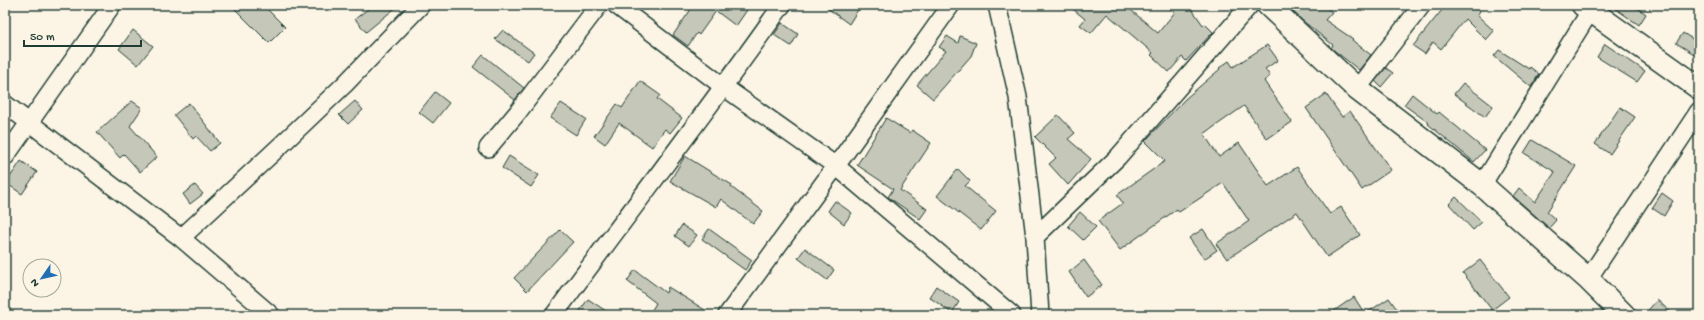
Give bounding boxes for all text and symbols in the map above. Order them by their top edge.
scale bar [24,22,141,48]
text: 50 m [30,31,55,45]
north arrow [22,258,62,298]
text: N [28,276,42,289]

